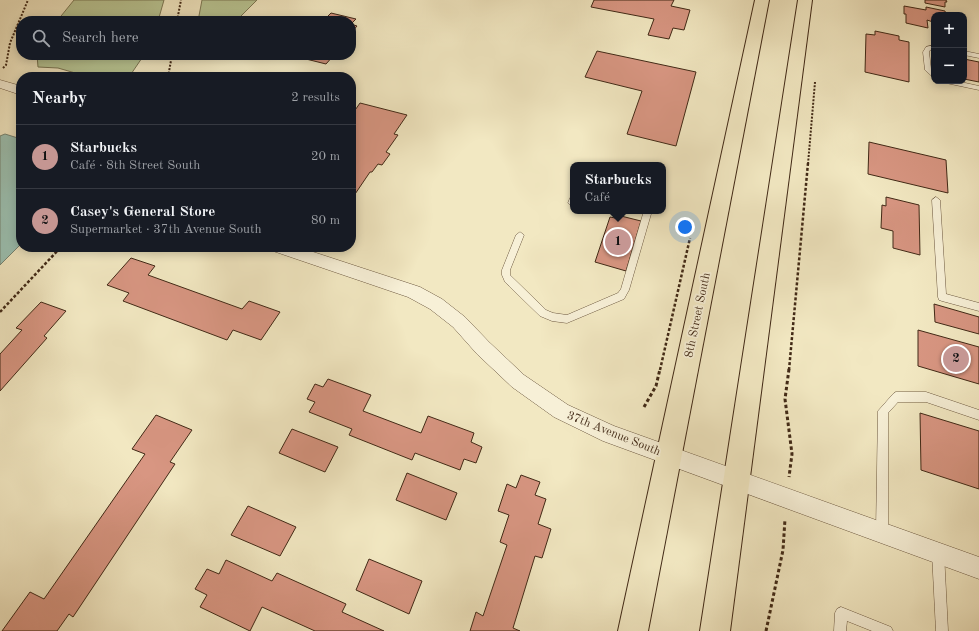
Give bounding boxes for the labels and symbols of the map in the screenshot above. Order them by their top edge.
your location [675,217,695,237]
pin: 1 [605,227,631,257]
street label: 8th Street South [683,271,713,359]
pin: 2 [943,344,969,374]
street label: 37th Avenue South [565,410,663,458]

